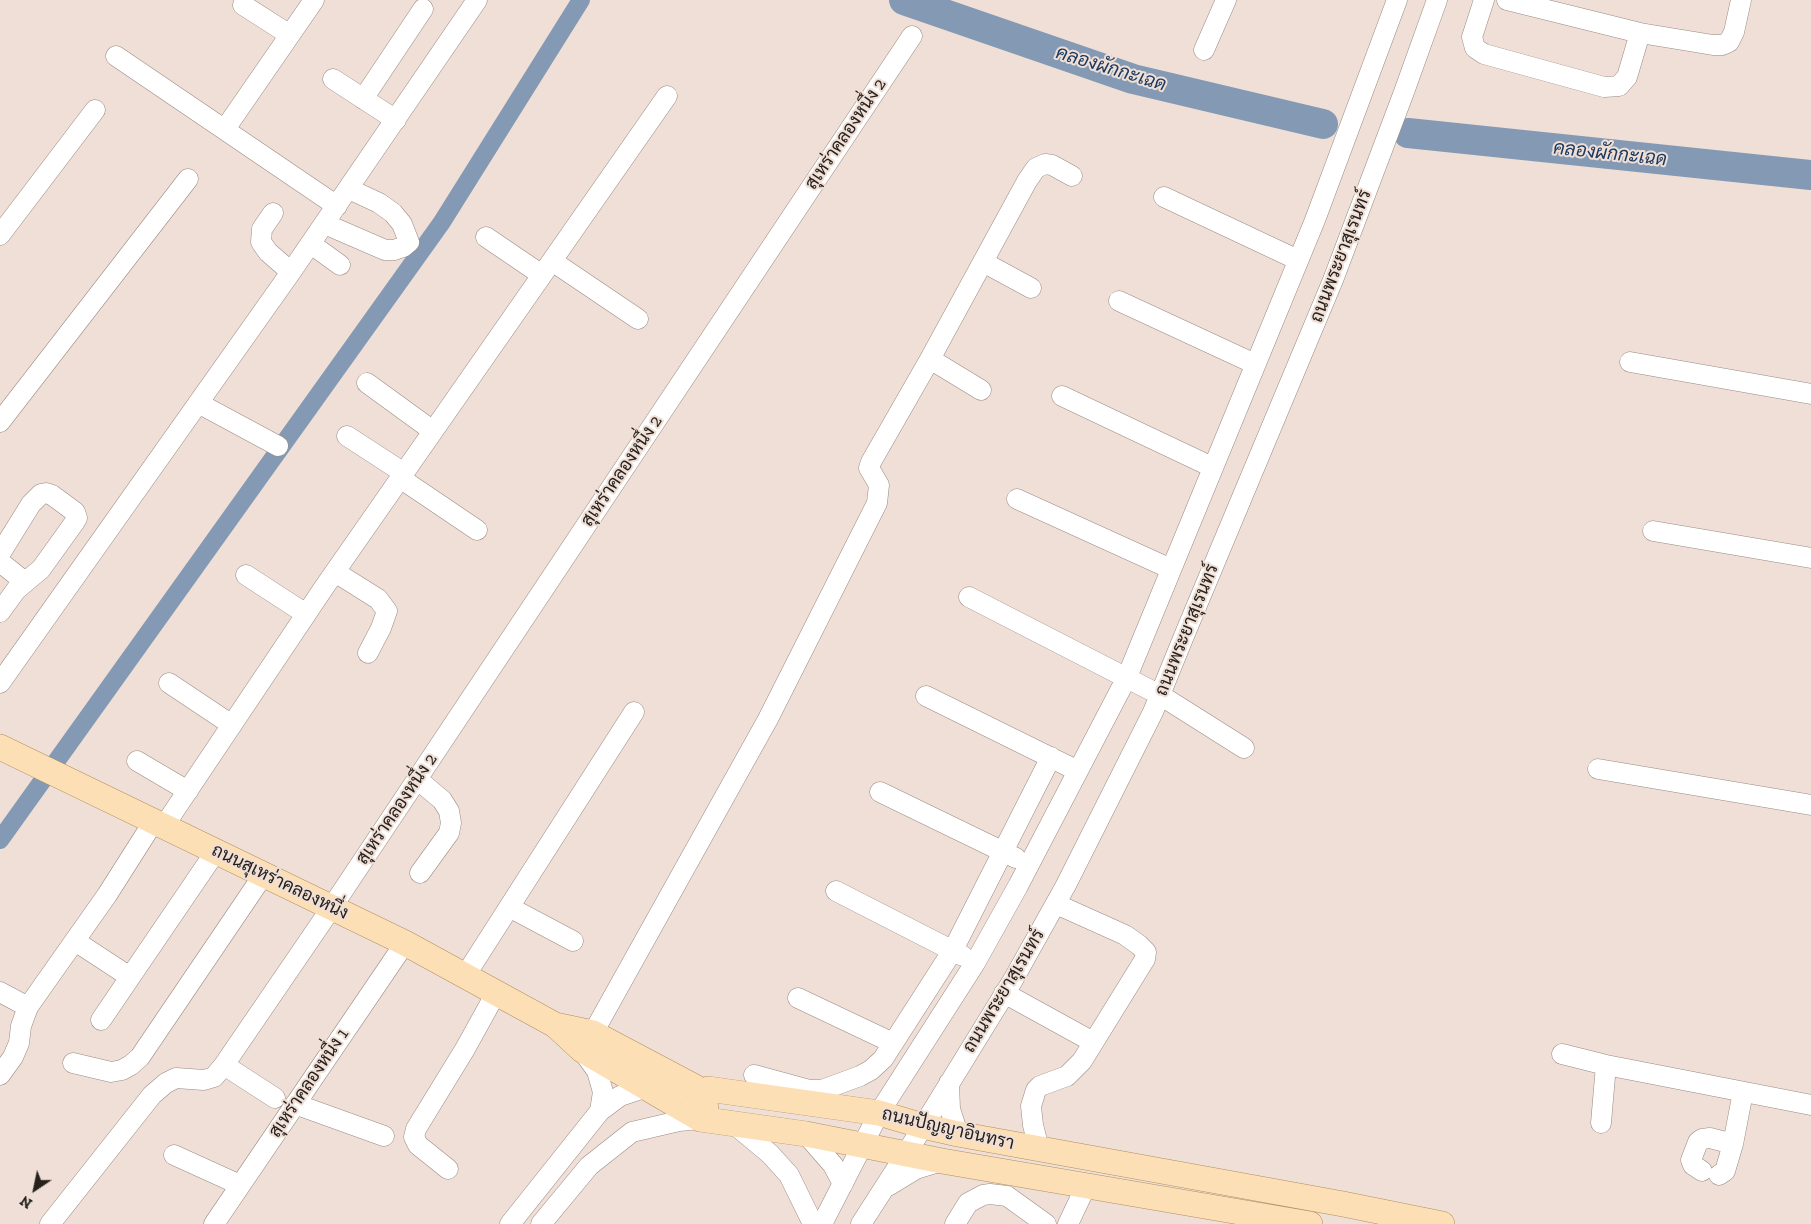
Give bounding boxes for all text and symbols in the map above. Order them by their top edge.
water label: คลองผักกะเฉด [1053,41,1169,97]
street label: สุเหร่าคลองหนึ่ง 2 [801,74,891,194]
water label: คลองผักกะเฉด [1552,137,1668,171]
street label: ถนนพระยาสุเรนทร์ [1306,187,1376,325]
street label: สุเหร่าคลองหนึ่ง 2 [577,411,667,531]
street label: ถนนพระยาสุเรนทร์ [1151,561,1223,699]
street label: สุเหร่าคลองหนึ่ง 2 [352,749,442,869]
street label: ถนนสุเหร่าคลองหนึ่ง [208,840,352,924]
street label: ถนนพระยาสุเรนทร์ [959,925,1049,1057]
street label: สุเหร่าคลองหนึ่ง 1 [265,1024,353,1142]
street label: ถนนปัญญาอินทรา [880,1103,1016,1155]
north arrow [10,1164,60,1214]
text: N [17,1192,36,1212]

